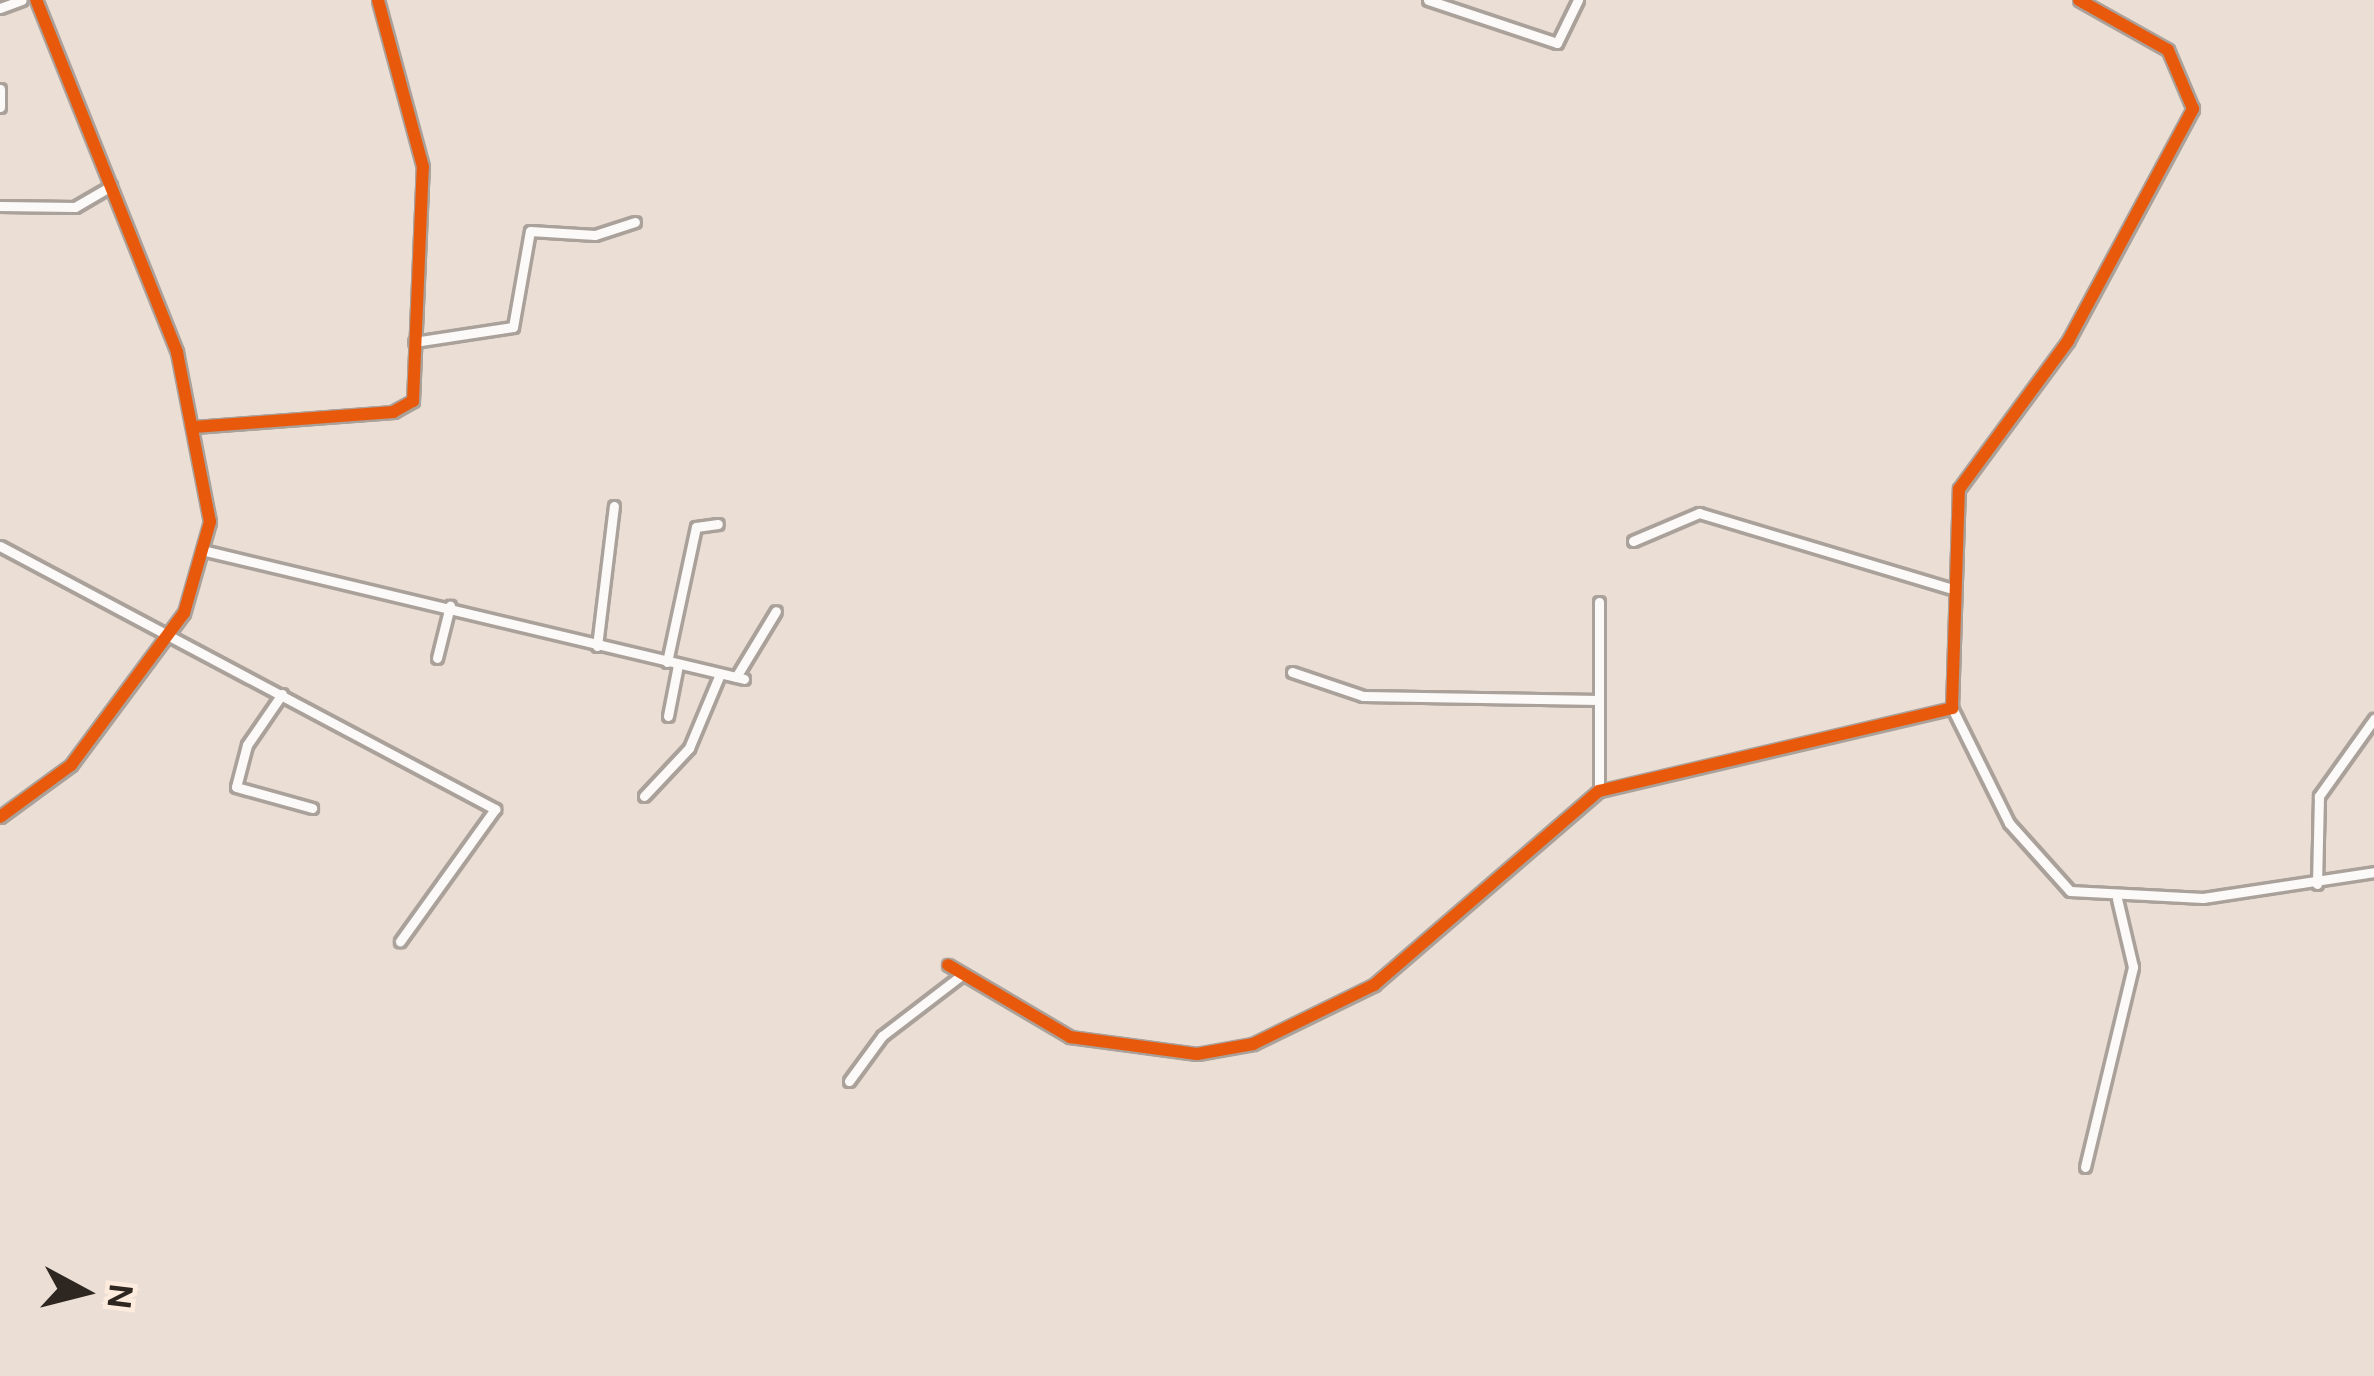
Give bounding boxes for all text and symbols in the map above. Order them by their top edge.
north arrow [24,1232,144,1352]
text: N [97,1282,143,1311]

